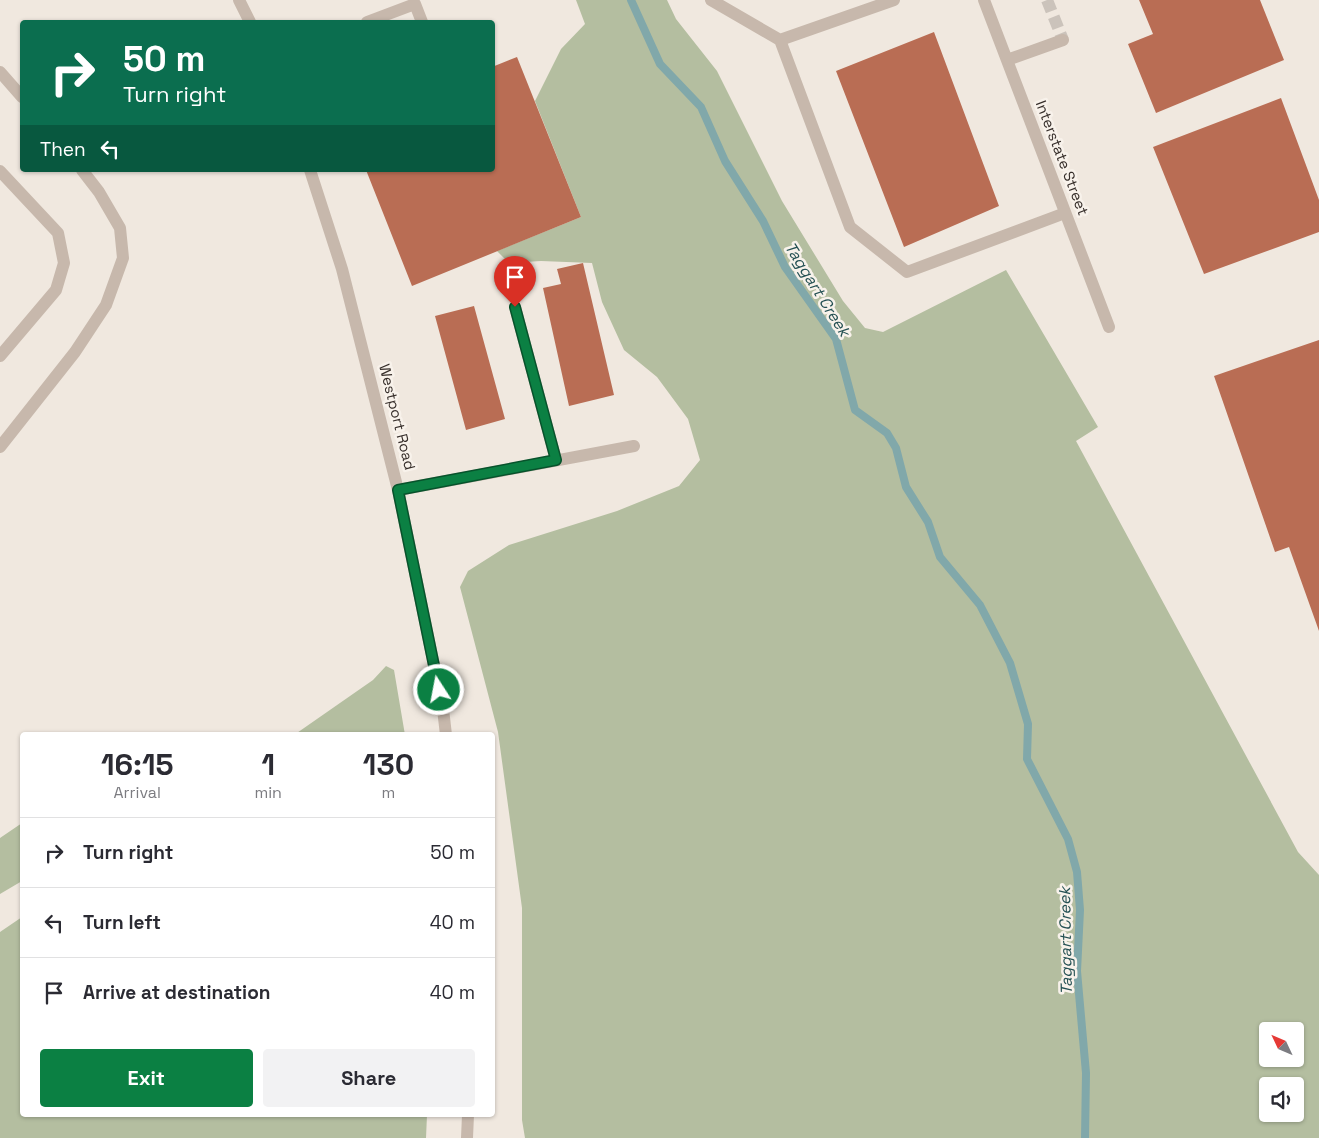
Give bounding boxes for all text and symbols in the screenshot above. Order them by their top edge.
text: 50 m [123,37,205,81]
icon: right [40,40,105,105]
text: Turn right [123,80,226,108]
street label: Interstate Street [1032,98,1093,218]
icon: left [96,135,124,163]
text: Then [40,137,86,162]
water label: Taggart Creek [780,238,856,343]
pin [494,256,536,307]
icon: arrive [501,263,529,291]
street label: Westport Road [375,362,420,472]
position arrow [412,663,464,715]
text: 16:15 [101,745,174,784]
text: 1 [261,745,275,784]
text: 130 [363,745,414,784]
text: Arrival [113,782,161,803]
text: min [254,782,282,803]
text: m [382,782,395,803]
icon: right [40,839,68,867]
text: Turn right [83,840,173,865]
text: 50 m [430,840,475,865]
water label: Taggart Creek [1054,885,1077,995]
icon: left [40,909,68,937]
text: Turn left [83,910,161,935]
text: 40 m [430,910,475,935]
icon: arrive [40,979,68,1007]
text: Arrive at destination [83,980,271,1005]
text: 40 m [430,980,475,1005]
north arrow [1259,1022,1304,1068]
map controls [1259,1022,1304,1122]
button: Exit [40,1049,253,1107]
button: Share [263,1049,475,1107]
button: sound [1259,1077,1304,1122]

